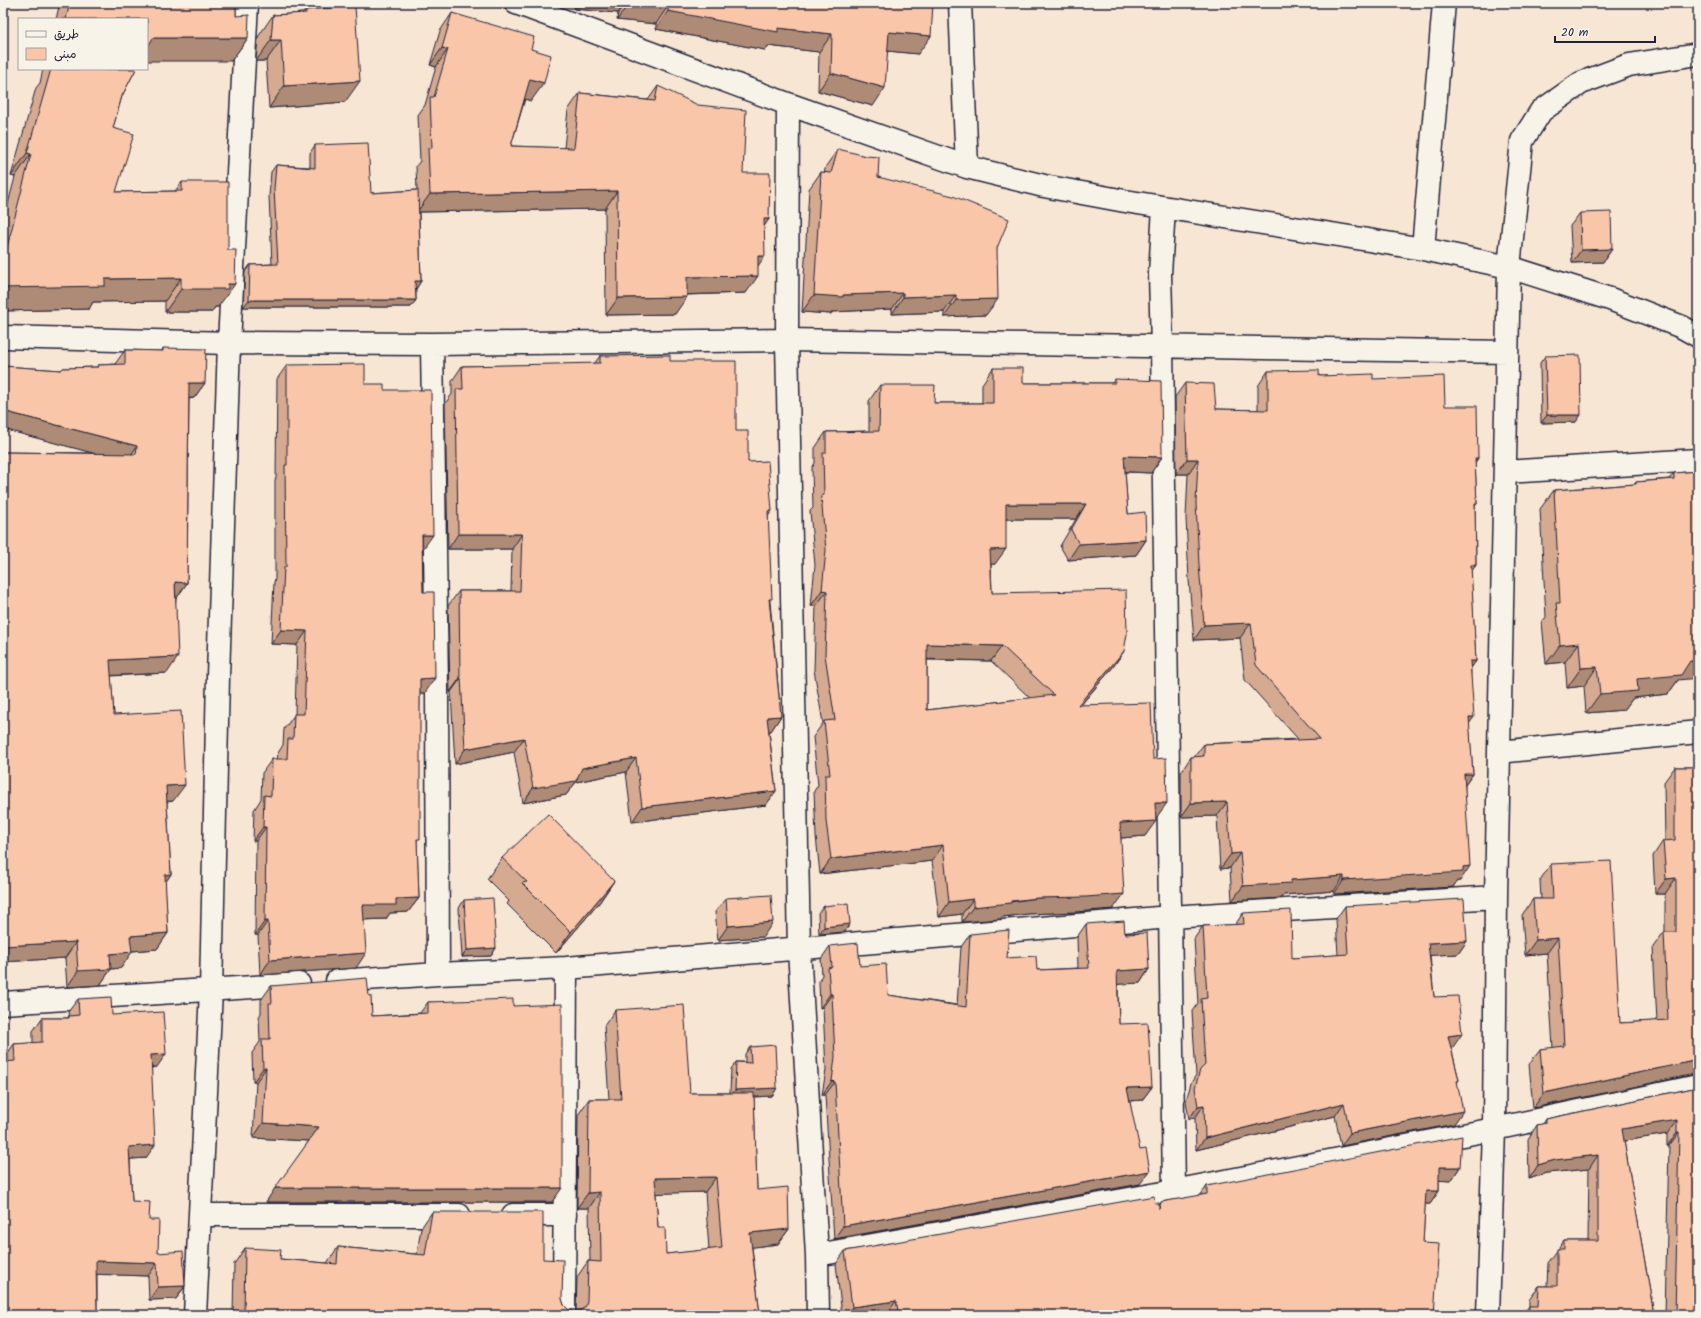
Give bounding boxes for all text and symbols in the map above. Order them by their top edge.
legend [18,18,148,70]
scale bar [1555,18,1655,44]
text: 20 m [1561,23,1589,42]
text: طريق [54,25,79,44]
text: مبنى [54,45,77,64]

